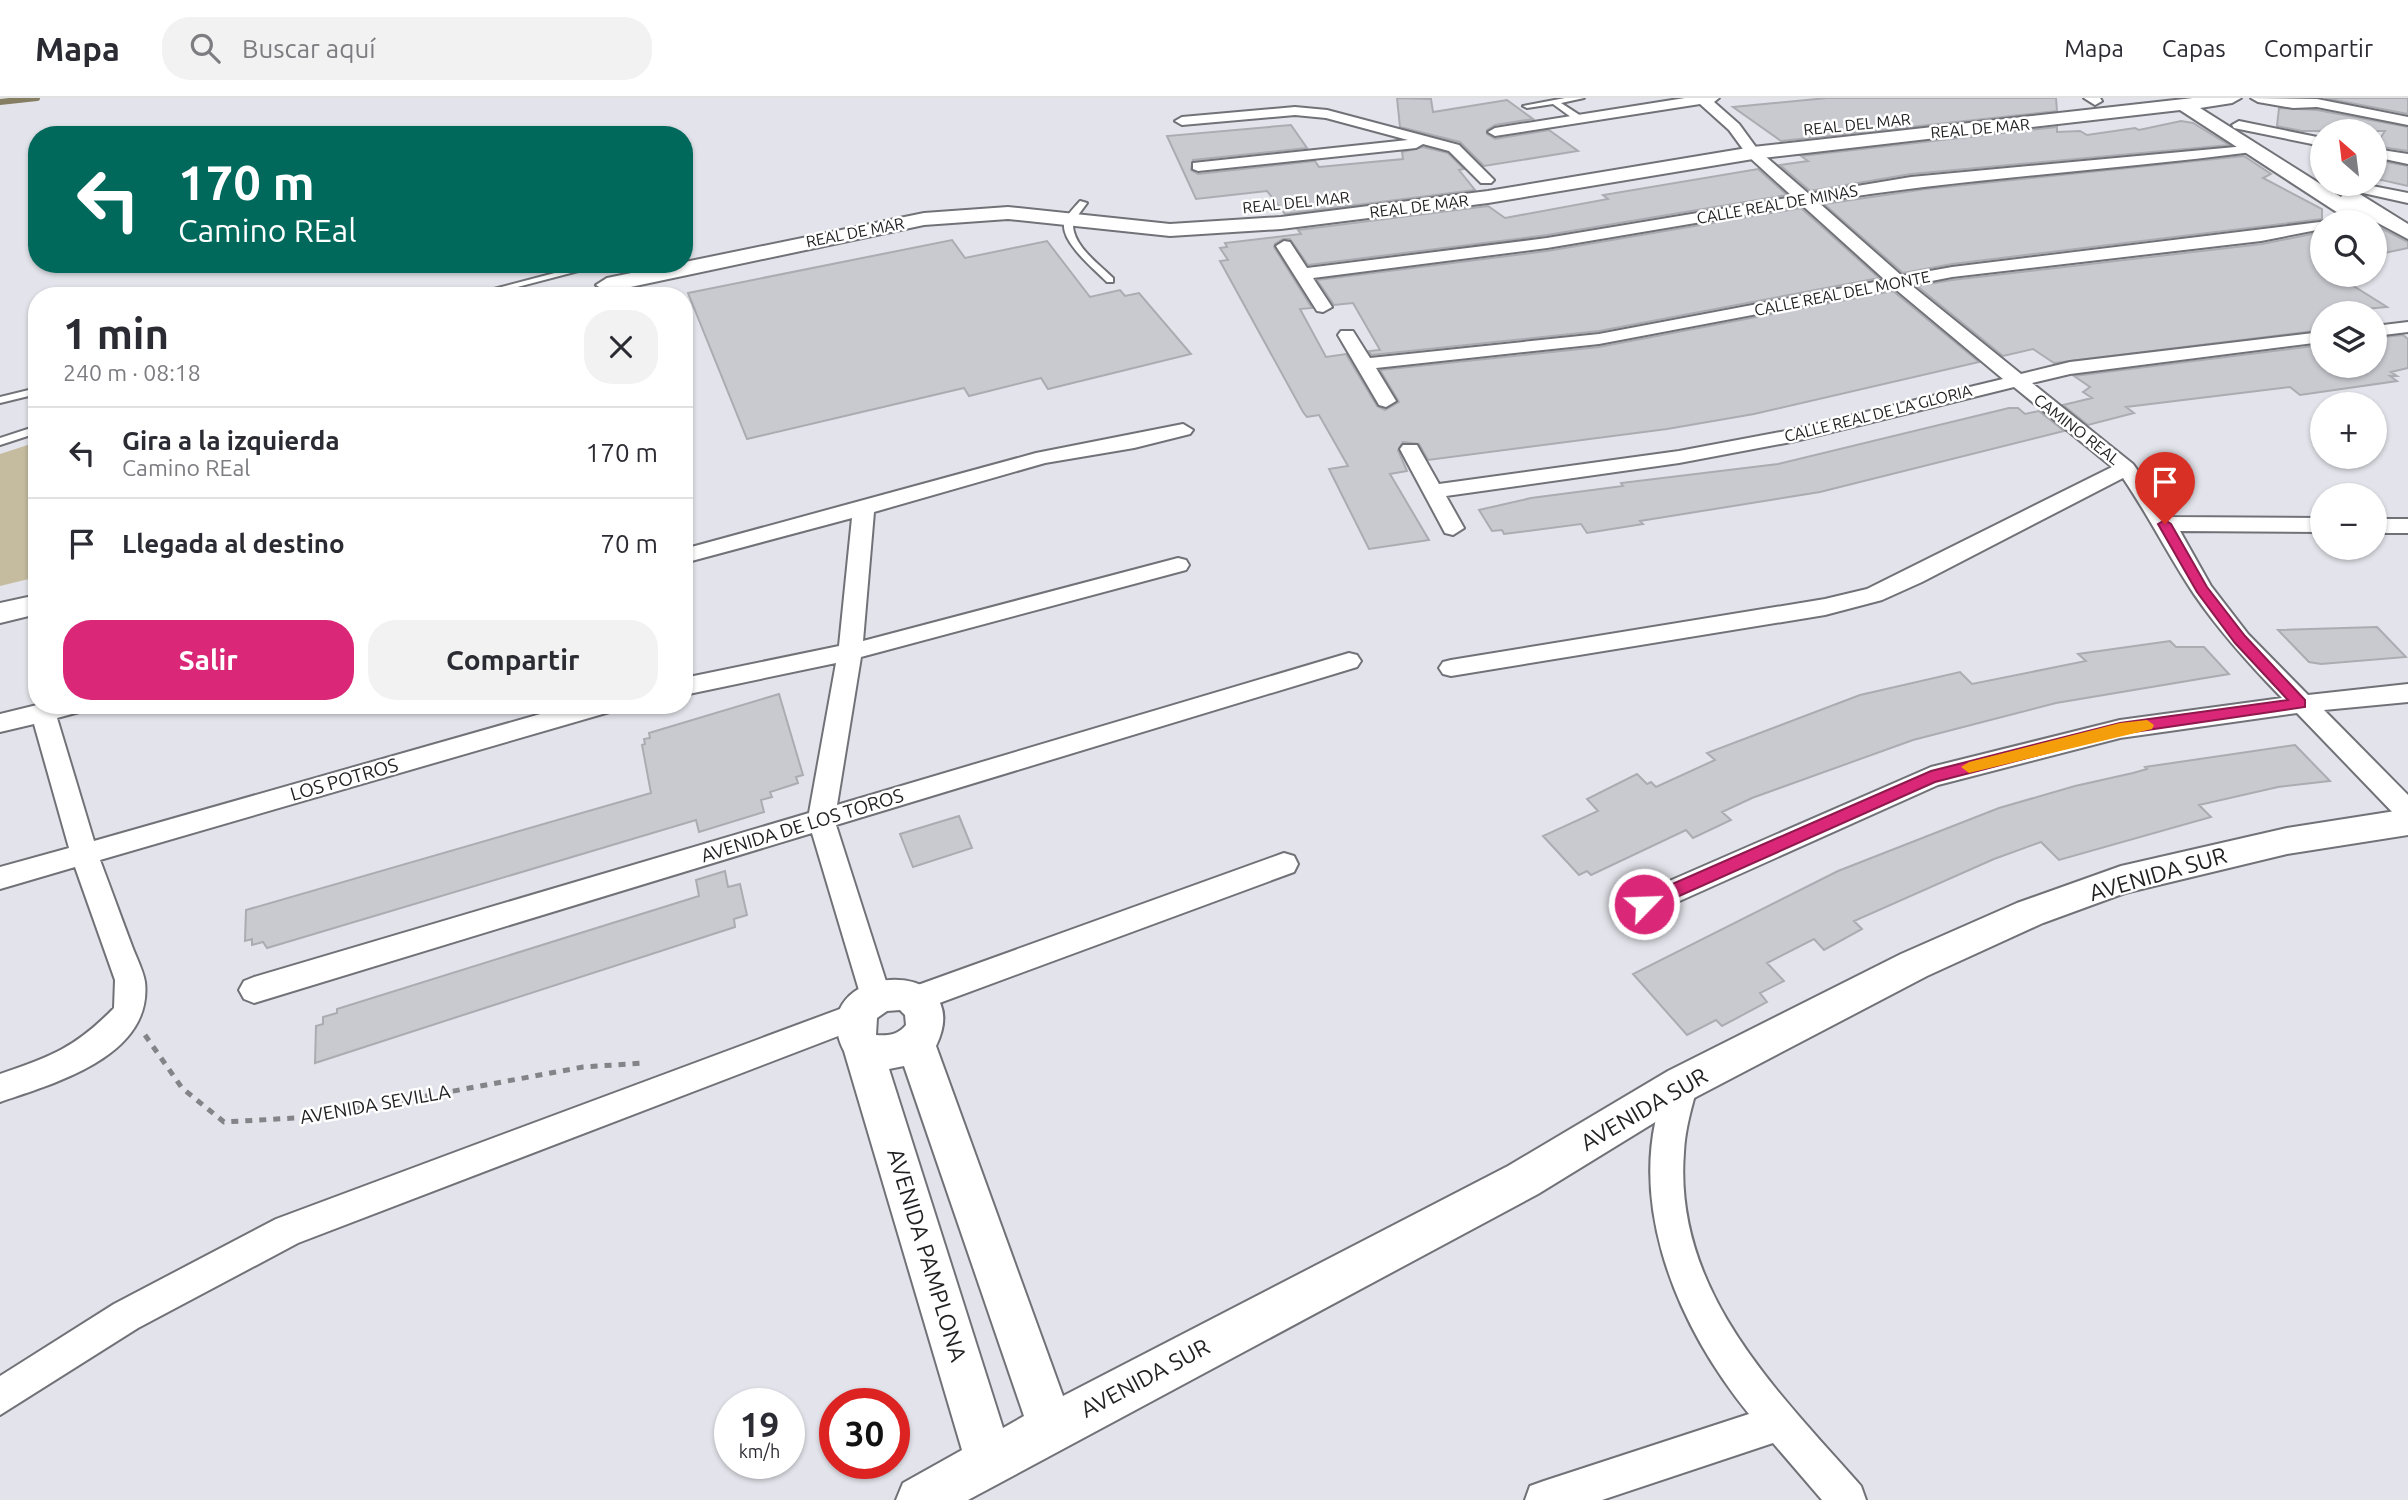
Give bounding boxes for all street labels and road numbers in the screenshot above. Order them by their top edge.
street label: REAL DEL MAR [1802,109,1912,139]
street label: REAL DE MAR [1930,115,2030,141]
street label: CALLE REAL DE MINAS [1695,181,1859,227]
street label: REAL DEL MAR [1241,187,1351,217]
street label: REAL DE MAR [1368,191,1470,221]
street label: REAL DE MAR [804,214,906,250]
street label: CALLE REAL DEL MONTE [1753,267,1931,319]
street label: CALLE REAL DE LA GLORIA [1782,381,1974,445]
street label: CAMINO REAL [2031,390,2123,468]
street label: LOS POTROS [288,753,400,805]
street label: AVENIDA DE LOS TOROS [698,784,906,866]
street label: AVENIDA SUR [2086,842,2230,905]
street label: AVENIDA SUR [1576,1062,1711,1155]
street label: AVENIDA SEVILLA [298,1080,453,1128]
street label: AVENIDA PAMPLONA [883,1145,972,1364]
street label: AVENIDA SUR [1076,1333,1213,1422]

